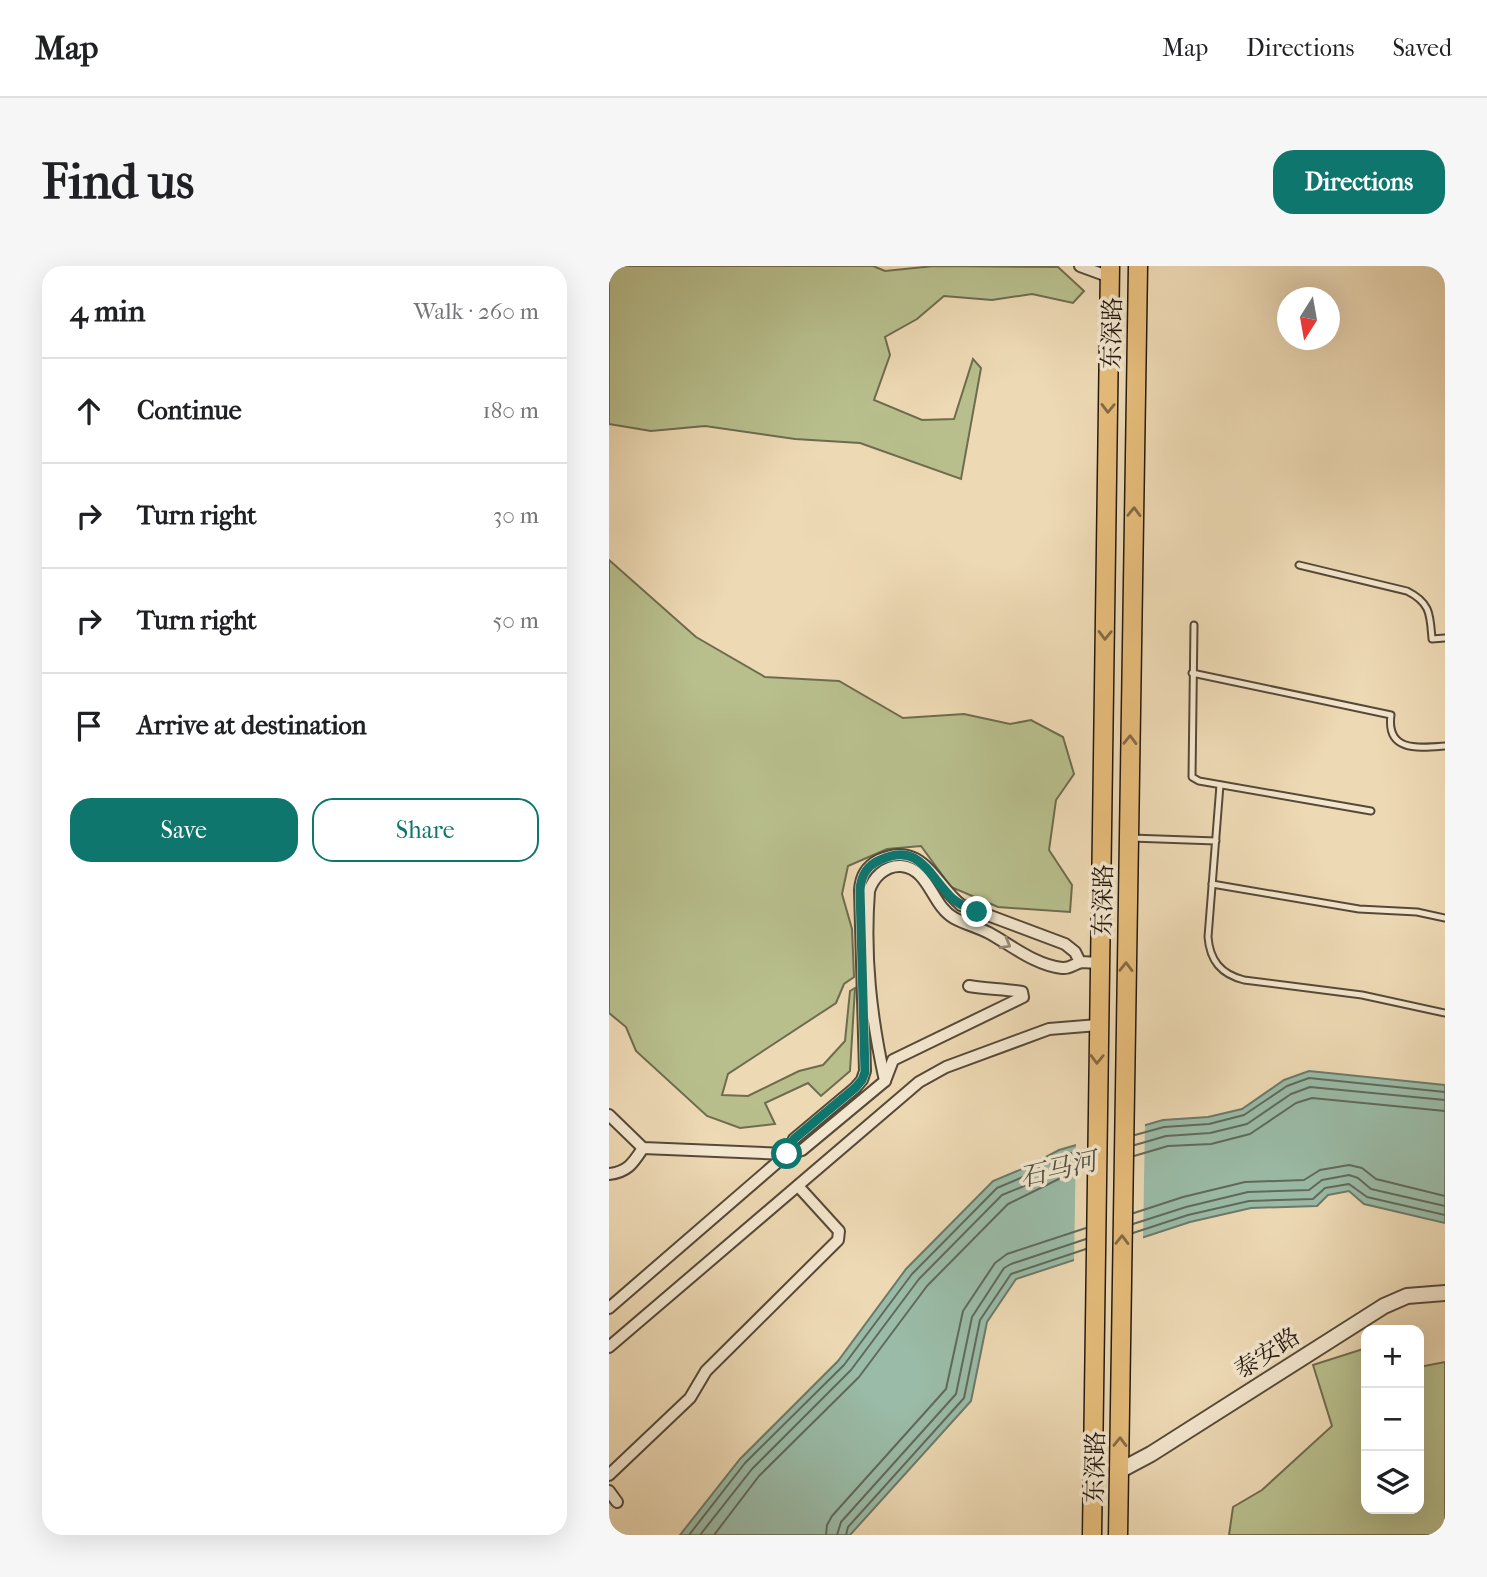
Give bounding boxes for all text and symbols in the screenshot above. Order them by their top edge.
text: Map [35,29,98,68]
text: Map [1162,34,1208,62]
text: Directions [1246,34,1354,62]
text: Saved [1392,34,1452,62]
button: Directions [1273,150,1445,214]
text: Find us [42,153,194,211]
north arrow [1277,287,1340,350]
text: 4 min [70,294,145,329]
street label: 东深路 [1097,297,1127,369]
text: Walk · 260 m [414,298,539,325]
icon: ahead [70,392,108,430]
text: Continue [137,395,242,426]
text: 180 m [482,397,539,424]
one-way arrow [1101,402,1116,413]
icon: right [70,497,108,535]
text: Turn right [137,500,257,531]
text: 30 m [493,502,539,529]
one-way arrow [1126,507,1142,517]
icon: right [70,602,108,640]
text: Turn right [137,605,257,636]
text: 50 m [492,607,539,634]
one-way arrow [1098,630,1113,641]
icon: arrive [70,707,108,745]
text: Arrive at destination [137,710,367,741]
one-way arrow [1122,734,1138,745]
button: Save [70,798,298,862]
button: Share [312,798,539,862]
street label: 东深路 [1088,864,1118,936]
route end [961,896,992,927]
one-way arrow [999,935,1012,948]
one-way arrow [1119,962,1134,973]
one-way arrow [1089,1054,1105,1064]
route start [771,1138,802,1169]
water label: 石马河 [1017,1145,1103,1193]
one-way arrow [1114,1234,1130,1245]
street label: 泰安路 [1229,1322,1305,1384]
map controls [1361,1325,1424,1514]
button: + [1361,1325,1424,1388]
button: − [1361,1388,1424,1451]
street label: 东深路 [1080,1431,1110,1503]
one-way arrow [1112,1437,1128,1447]
button: layers [1361,1451,1424,1514]

